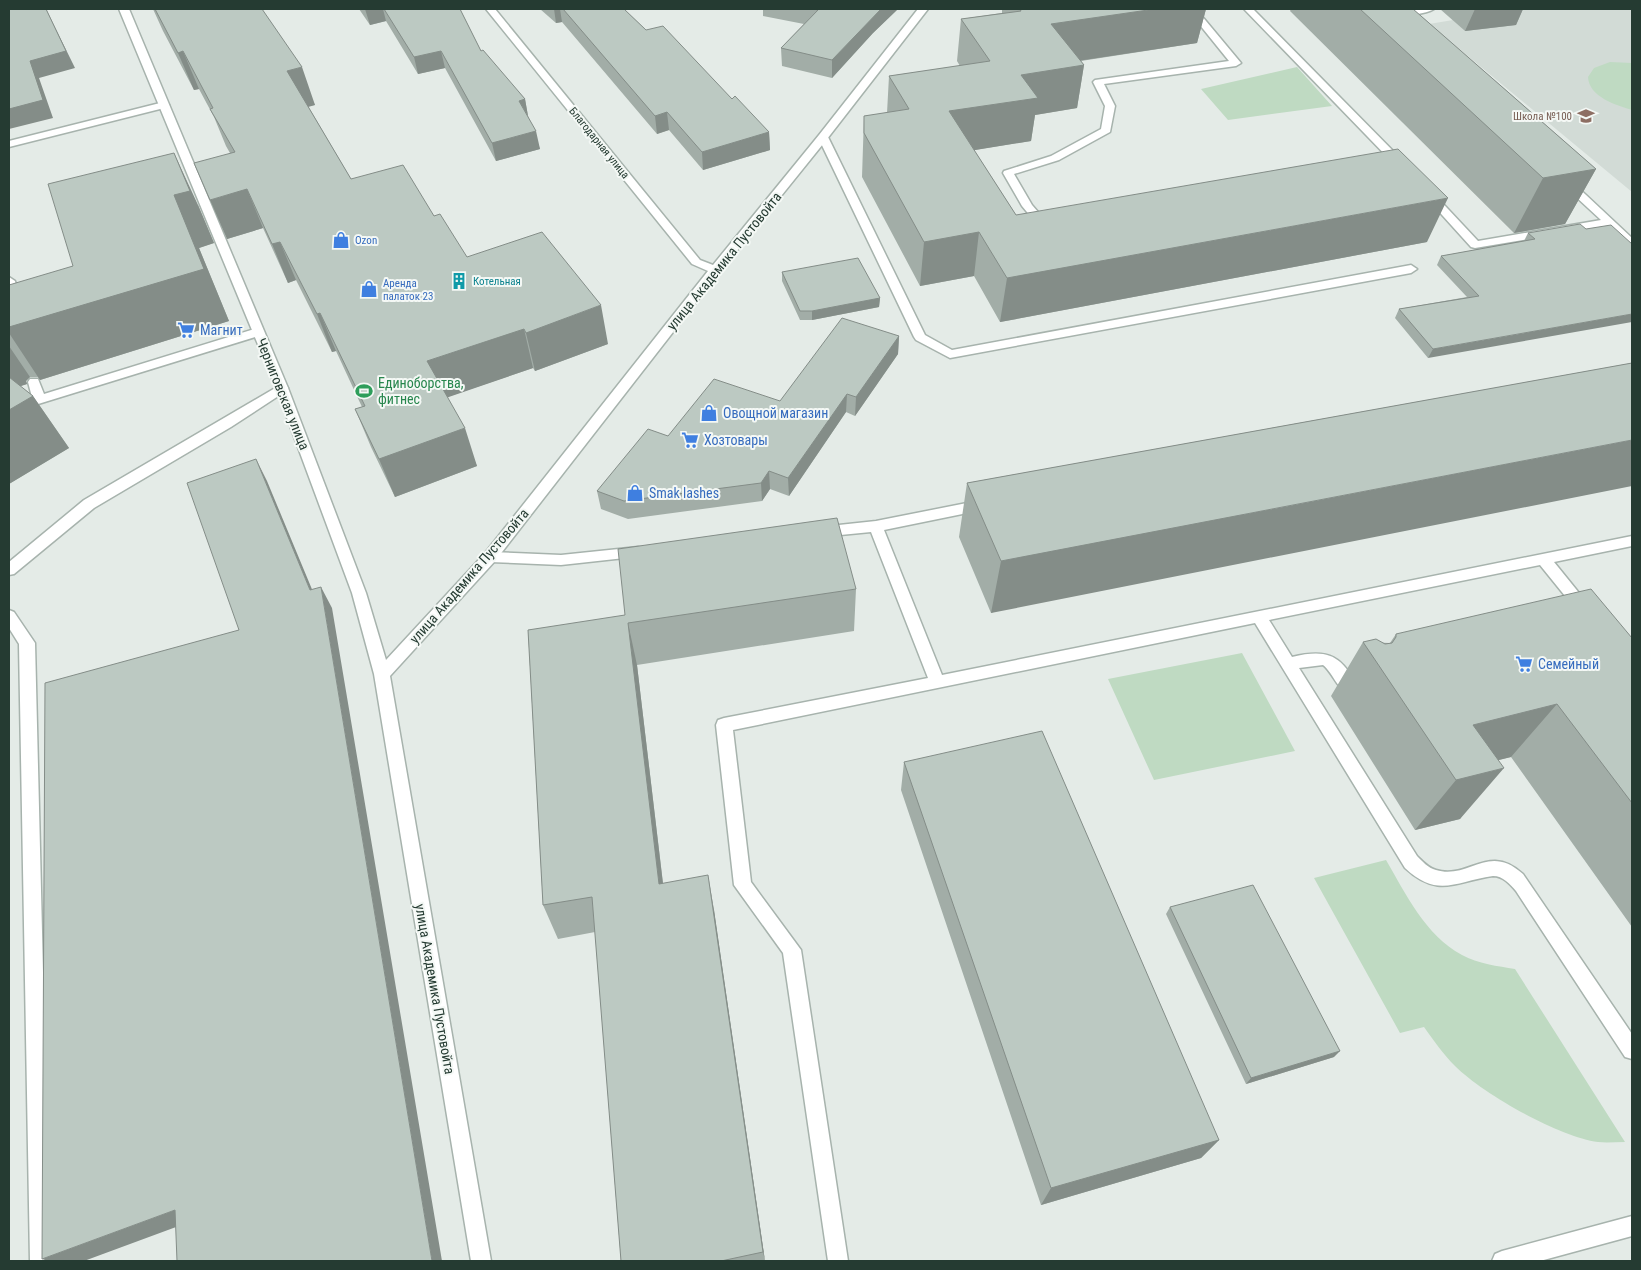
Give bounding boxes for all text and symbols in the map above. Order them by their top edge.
street label: Благодарная улица [566,105,632,181]
school or university icon: Школа №100 [1576,106,1596,126]
place label: Школа №100 [1513,110,1572,123]
street label: улица Академика Пустовойта [663,189,785,333]
shop icon: Ozon [331,230,351,250]
place label: Ozon [355,234,377,247]
building icon: Котельная [449,271,469,291]
place label: Котельная [473,275,521,288]
place label: Аренда палаток 23 [383,277,433,303]
shop icon: Аренда палаток 23 [359,279,379,299]
supermarket icon: Магнит [176,320,196,340]
place label: Магнит [200,322,243,338]
street label: Черниговская улица [253,336,313,452]
place label: Единоборства, фитнес [378,375,464,407]
sports icon: Единоборства, фитнес [354,381,374,401]
shop icon: Овощной магазин [699,403,719,423]
place label: Овощной магазин [723,405,828,421]
supermarket icon: Хозтовары [680,430,700,450]
place label: Хозтовары [704,432,768,448]
shop icon: Smak lashes [625,483,645,503]
place label: Smak lashes [649,485,719,501]
street label: улица Академика Пустовойта [406,506,532,646]
supermarket icon: Семейный [1514,654,1534,674]
place label: Семейный [1538,656,1599,672]
street label: улица Академика Пустовойта [412,903,458,1075]

